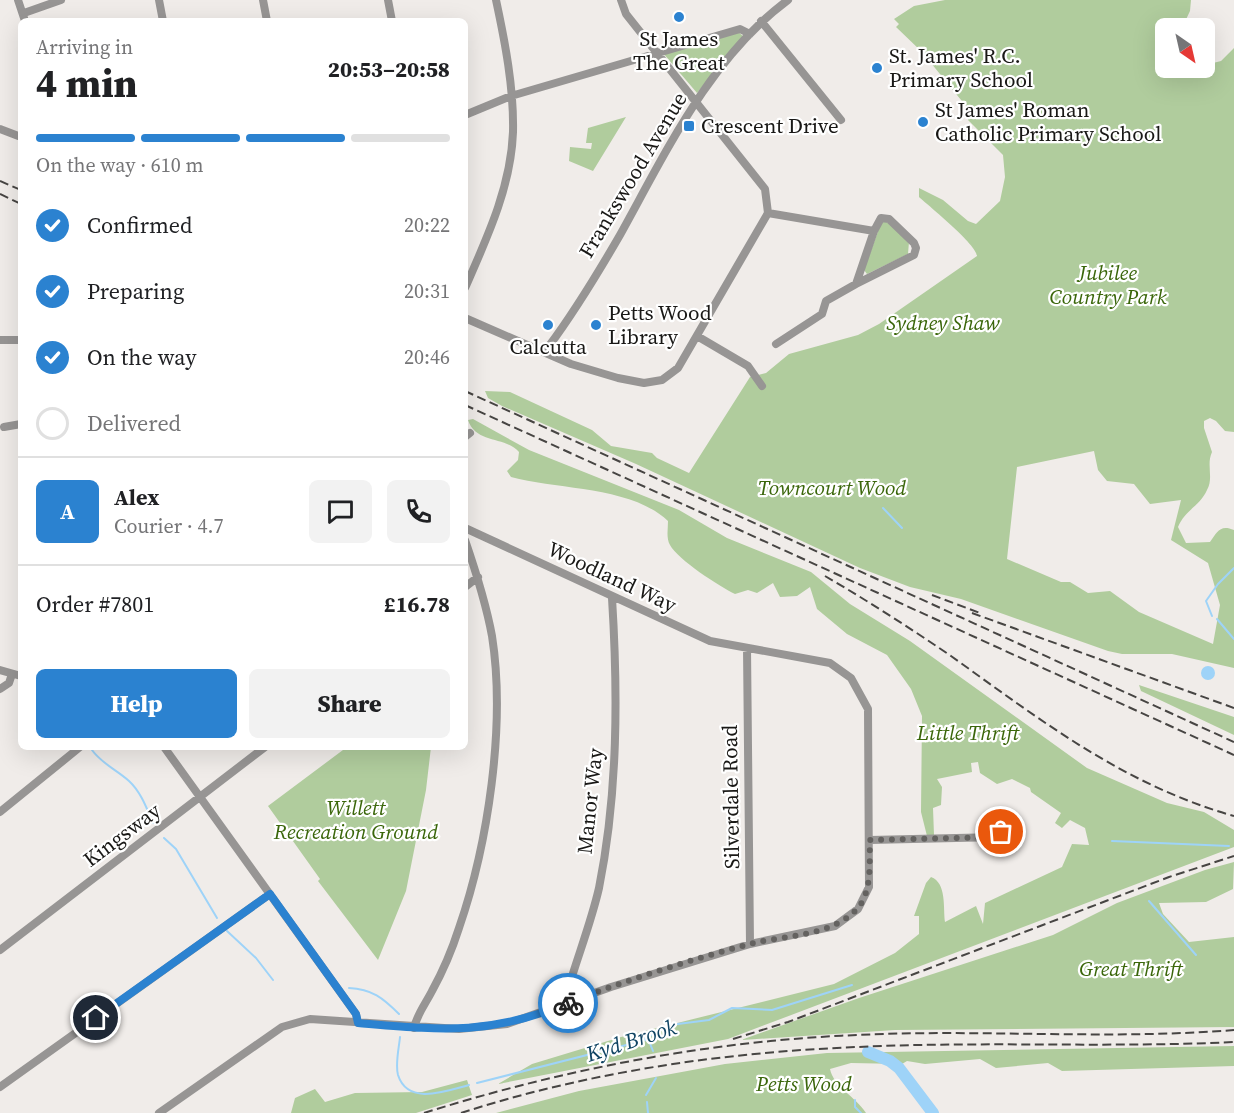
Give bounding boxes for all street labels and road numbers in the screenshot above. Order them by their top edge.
street label: Frankswood Avenue [572,86,694,263]
street label: Woodland Way [543,534,682,619]
street label: Silverdale Road [715,724,746,869]
street label: Manor Way [570,746,610,855]
street label: Kingsway [77,796,167,873]

